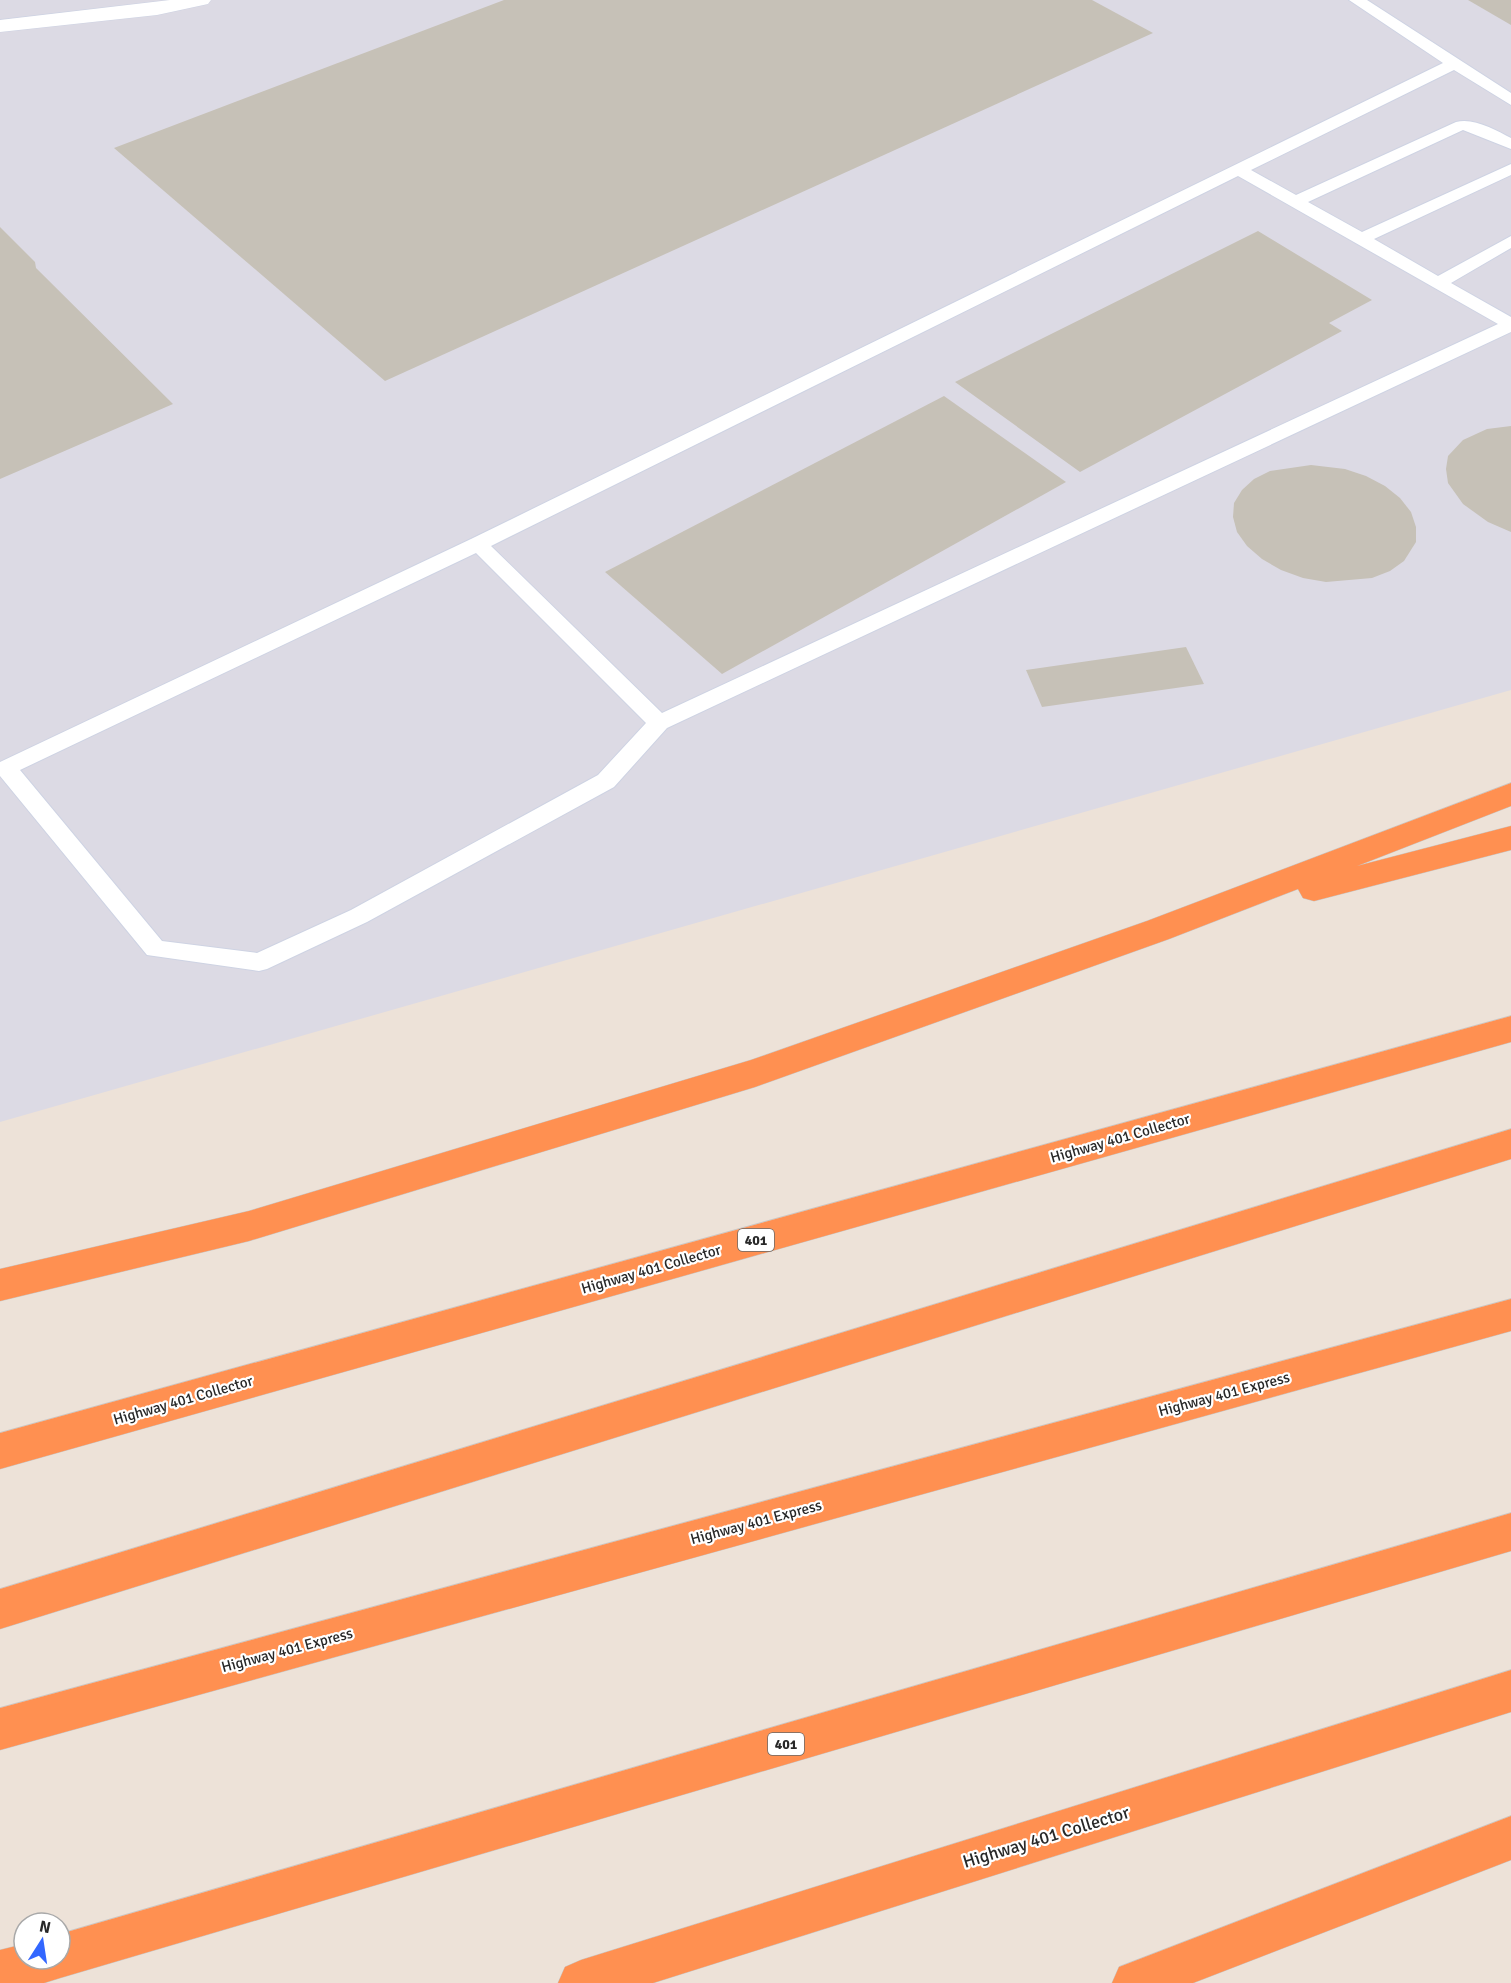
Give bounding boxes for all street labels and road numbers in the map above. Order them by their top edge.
street label: Highway 401 Collector [1048,1109,1192,1167]
road number: 401 [738,1229,774,1251]
street label: Highway 401 Collector [579,1240,723,1298]
street label: Highway 401 Express [1156,1368,1292,1420]
street label: Highway 401 Collector [111,1371,255,1429]
street label: Highway 401 Express [688,1496,824,1548]
street label: Highway 401 Express [219,1624,355,1676]
road number: 401 [768,1733,804,1755]
street label: Highway 401 Collector [960,1801,1132,1873]

